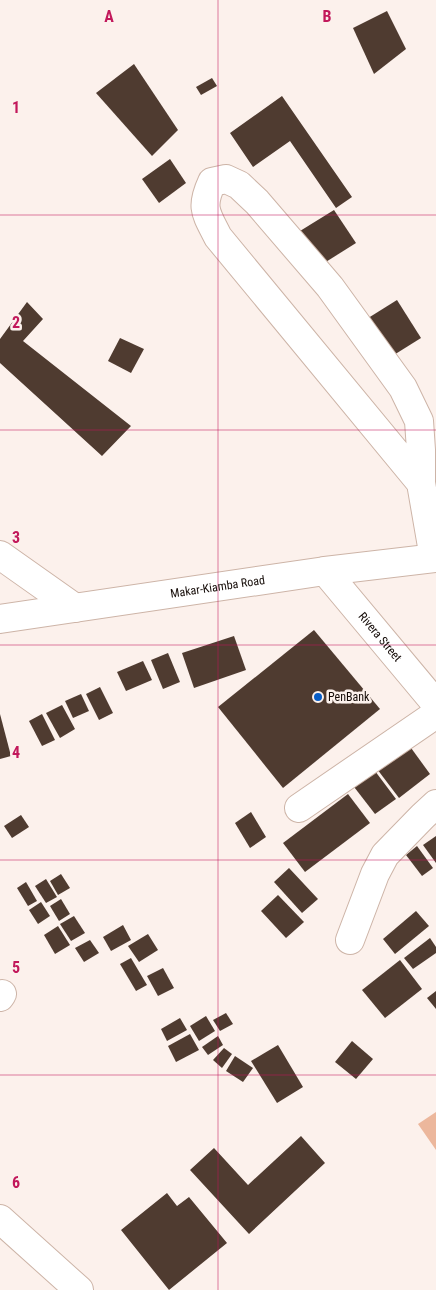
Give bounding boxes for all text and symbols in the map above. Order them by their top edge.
text: A [104,7,114,26]
text: B [323,7,332,26]
text: 1 [12,98,20,117]
text: 2 [12,313,20,332]
text: 3 [12,528,20,547]
street label: Makar-Kiamba Road [169,573,266,601]
street label: Rivera Street [356,610,405,665]
place label: PenBank [328,690,370,704]
marker: PenBank [312,691,324,703]
text: 4 [12,743,20,762]
text: 5 [12,958,20,977]
text: 6 [12,1173,20,1192]

